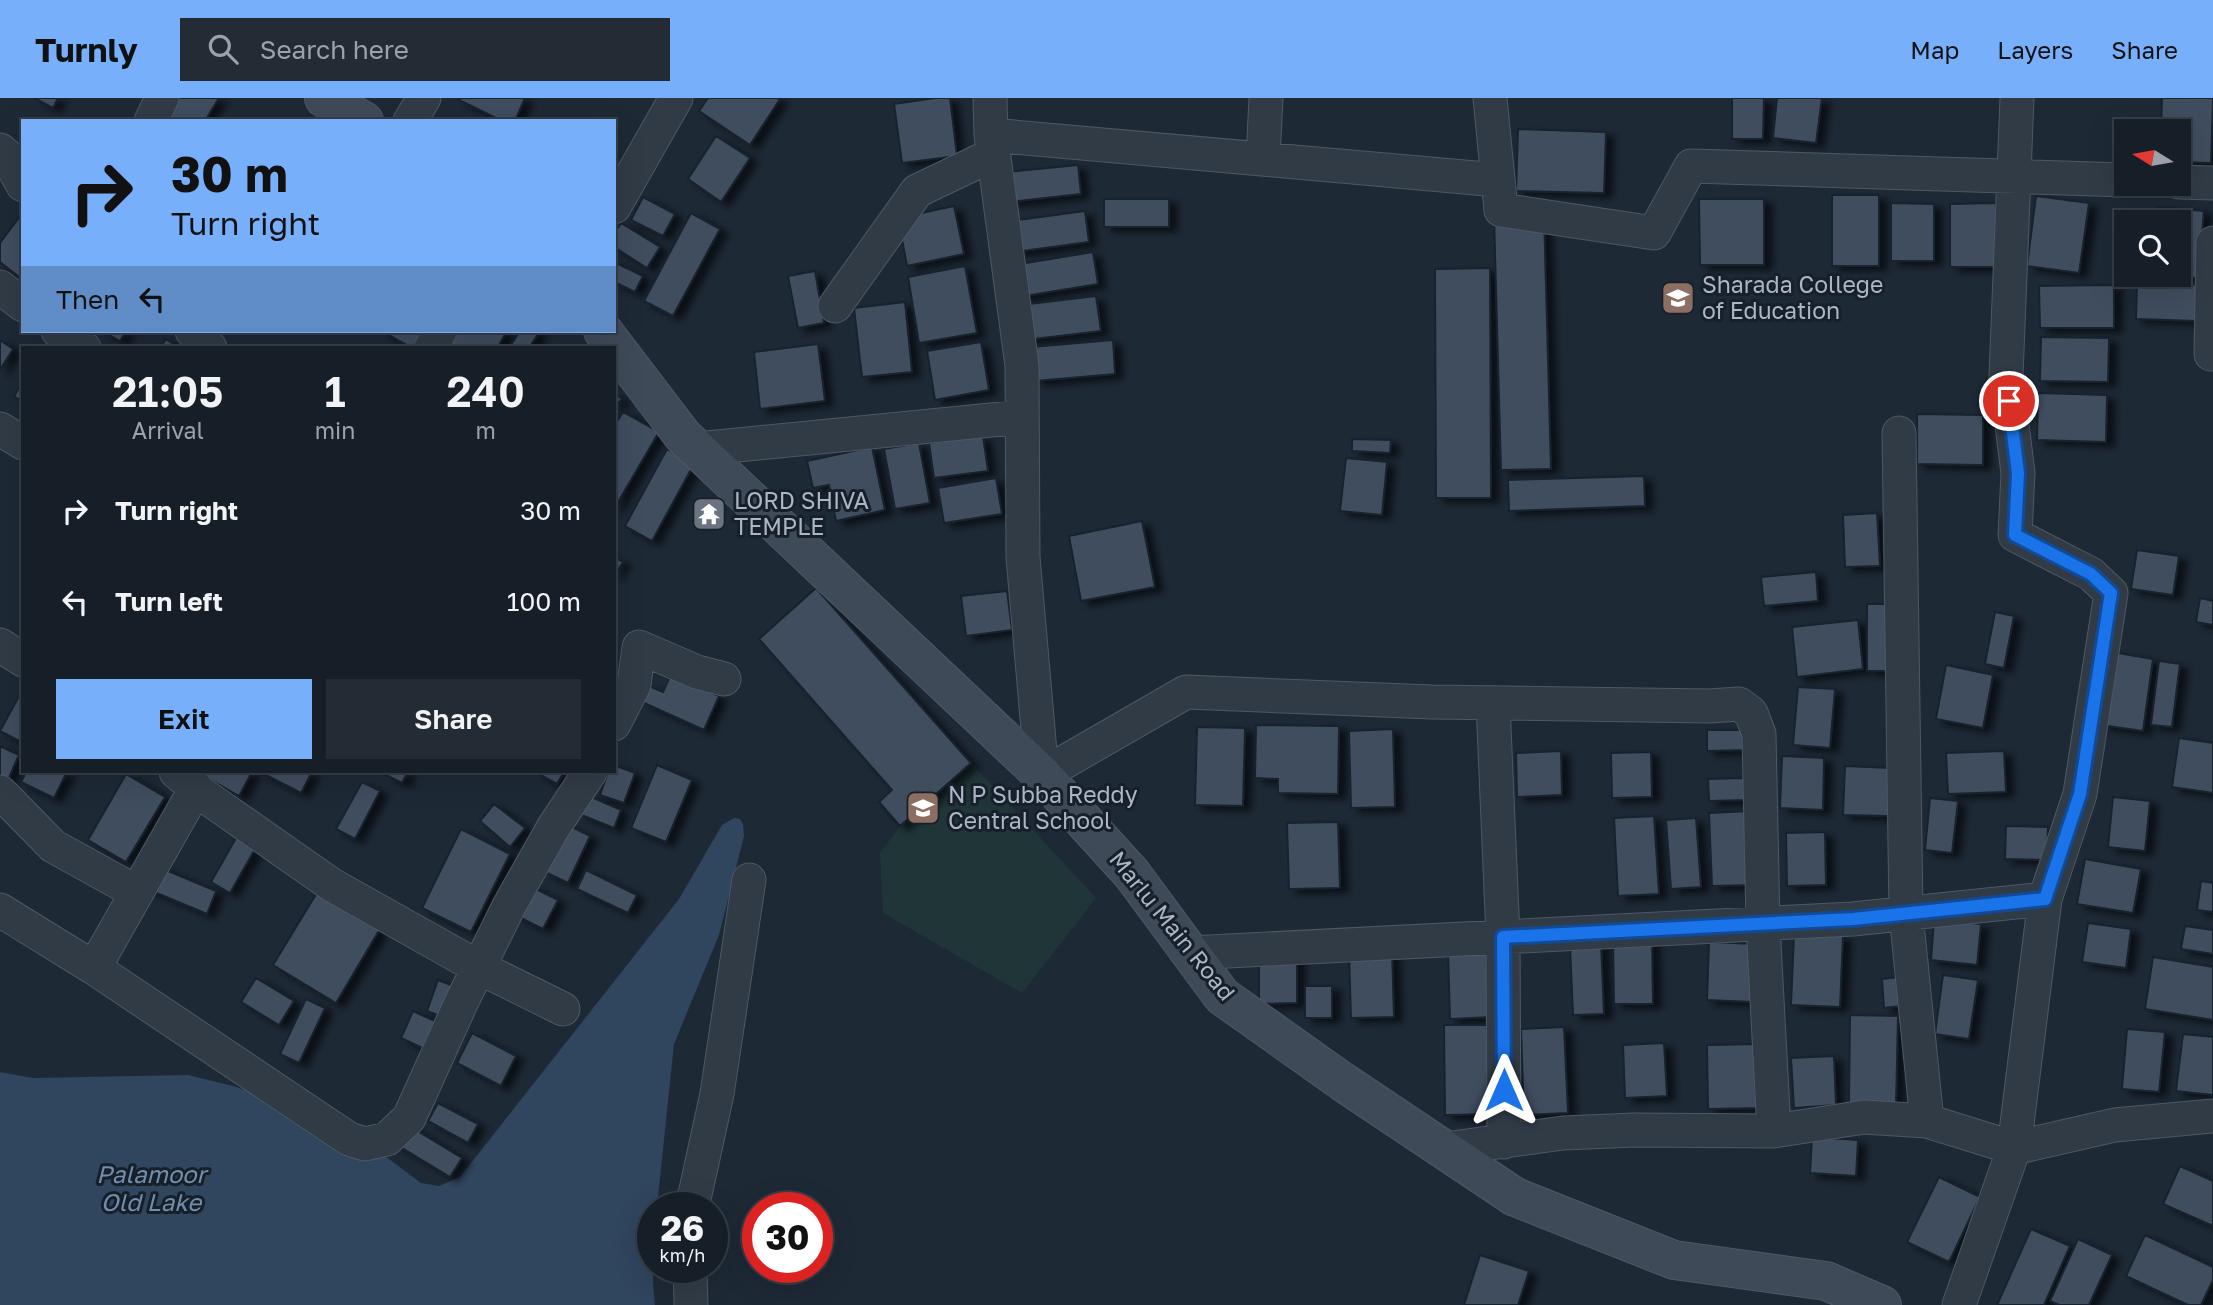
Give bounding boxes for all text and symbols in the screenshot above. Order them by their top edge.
search box [180,18,670,81]
text: Turnly [35,30,138,69]
icon: search [204,30,242,68]
text: Search here [260,34,409,65]
text: Map [1910,35,1959,64]
text: Layers [1997,35,2073,64]
text: Share [2111,35,2178,64]
north arrow [2114,119,2191,196]
map controls [2114,119,2191,287]
text: 30 m [171,144,288,203]
icon: right [56,147,147,238]
text: Turn right [171,204,320,242]
button: search [2114,210,2191,287]
place label: Sharada College of Education [1702,270,1883,324]
school or university icon: Sharada College of Education [1659,279,1697,317]
icon: left [133,280,171,318]
text: Then [56,284,119,315]
text: 21:05 [112,366,223,416]
text: 1 [324,366,346,416]
text: 240 [446,366,525,416]
pin [1979,371,2039,431]
icon: arrive [1990,382,2028,420]
text: Arrival [132,416,204,444]
text: min [315,416,355,444]
text: m [475,416,496,444]
place label: LORD SHIVA TEMPLE [734,486,869,540]
icon: right [56,492,94,530]
text: Turn right [115,495,238,526]
text: 30 m [520,495,581,526]
temple icon: LORD SHIVA TEMPLE [690,495,728,533]
icon: left [56,583,94,621]
text: Turn left [115,586,223,617]
text: 100 m [507,586,581,617]
button: Exit [56,679,312,759]
button: Share [326,679,581,759]
place label: N P Subba Reddy Central School [948,780,1138,834]
school or university icon: N P Subba Reddy Central School [904,789,942,827]
street label: Marlu Main Road [1104,845,1242,1006]
position arrow [1467,1053,1541,1127]
water label: Palamoor Old Lake [96,1159,209,1216]
speed limit sign: 30 [742,1192,833,1283]
text: 26 [661,1207,704,1249]
text: km/h [660,1244,705,1266]

